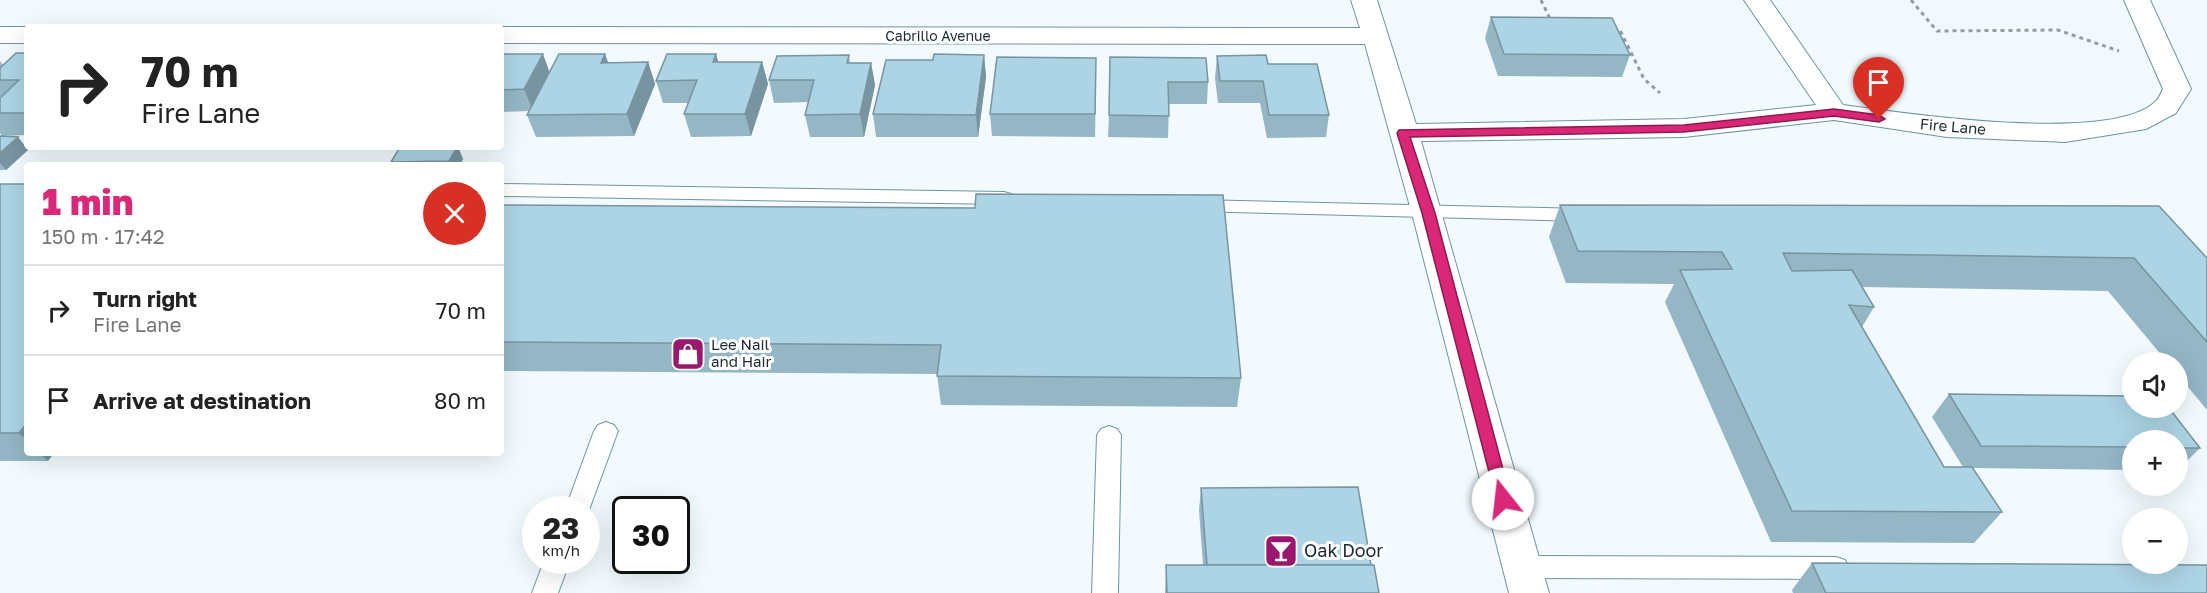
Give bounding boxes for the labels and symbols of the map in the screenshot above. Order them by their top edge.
street label: Cabrillo Avenue [885,27,991,44]
pin [1853,57,1904,119]
street label: Fire Lane [1919,114,1987,138]
place label: Lee Nail and Hair [711,335,772,370]
shop icon: Lee Nail and Hair [670,336,706,372]
position arrow [1471,467,1535,531]
speed limit sign: 30 [612,496,690,574]
bar icon: Oak Door [1263,533,1299,569]
place label: Oak Door [1304,539,1383,561]

